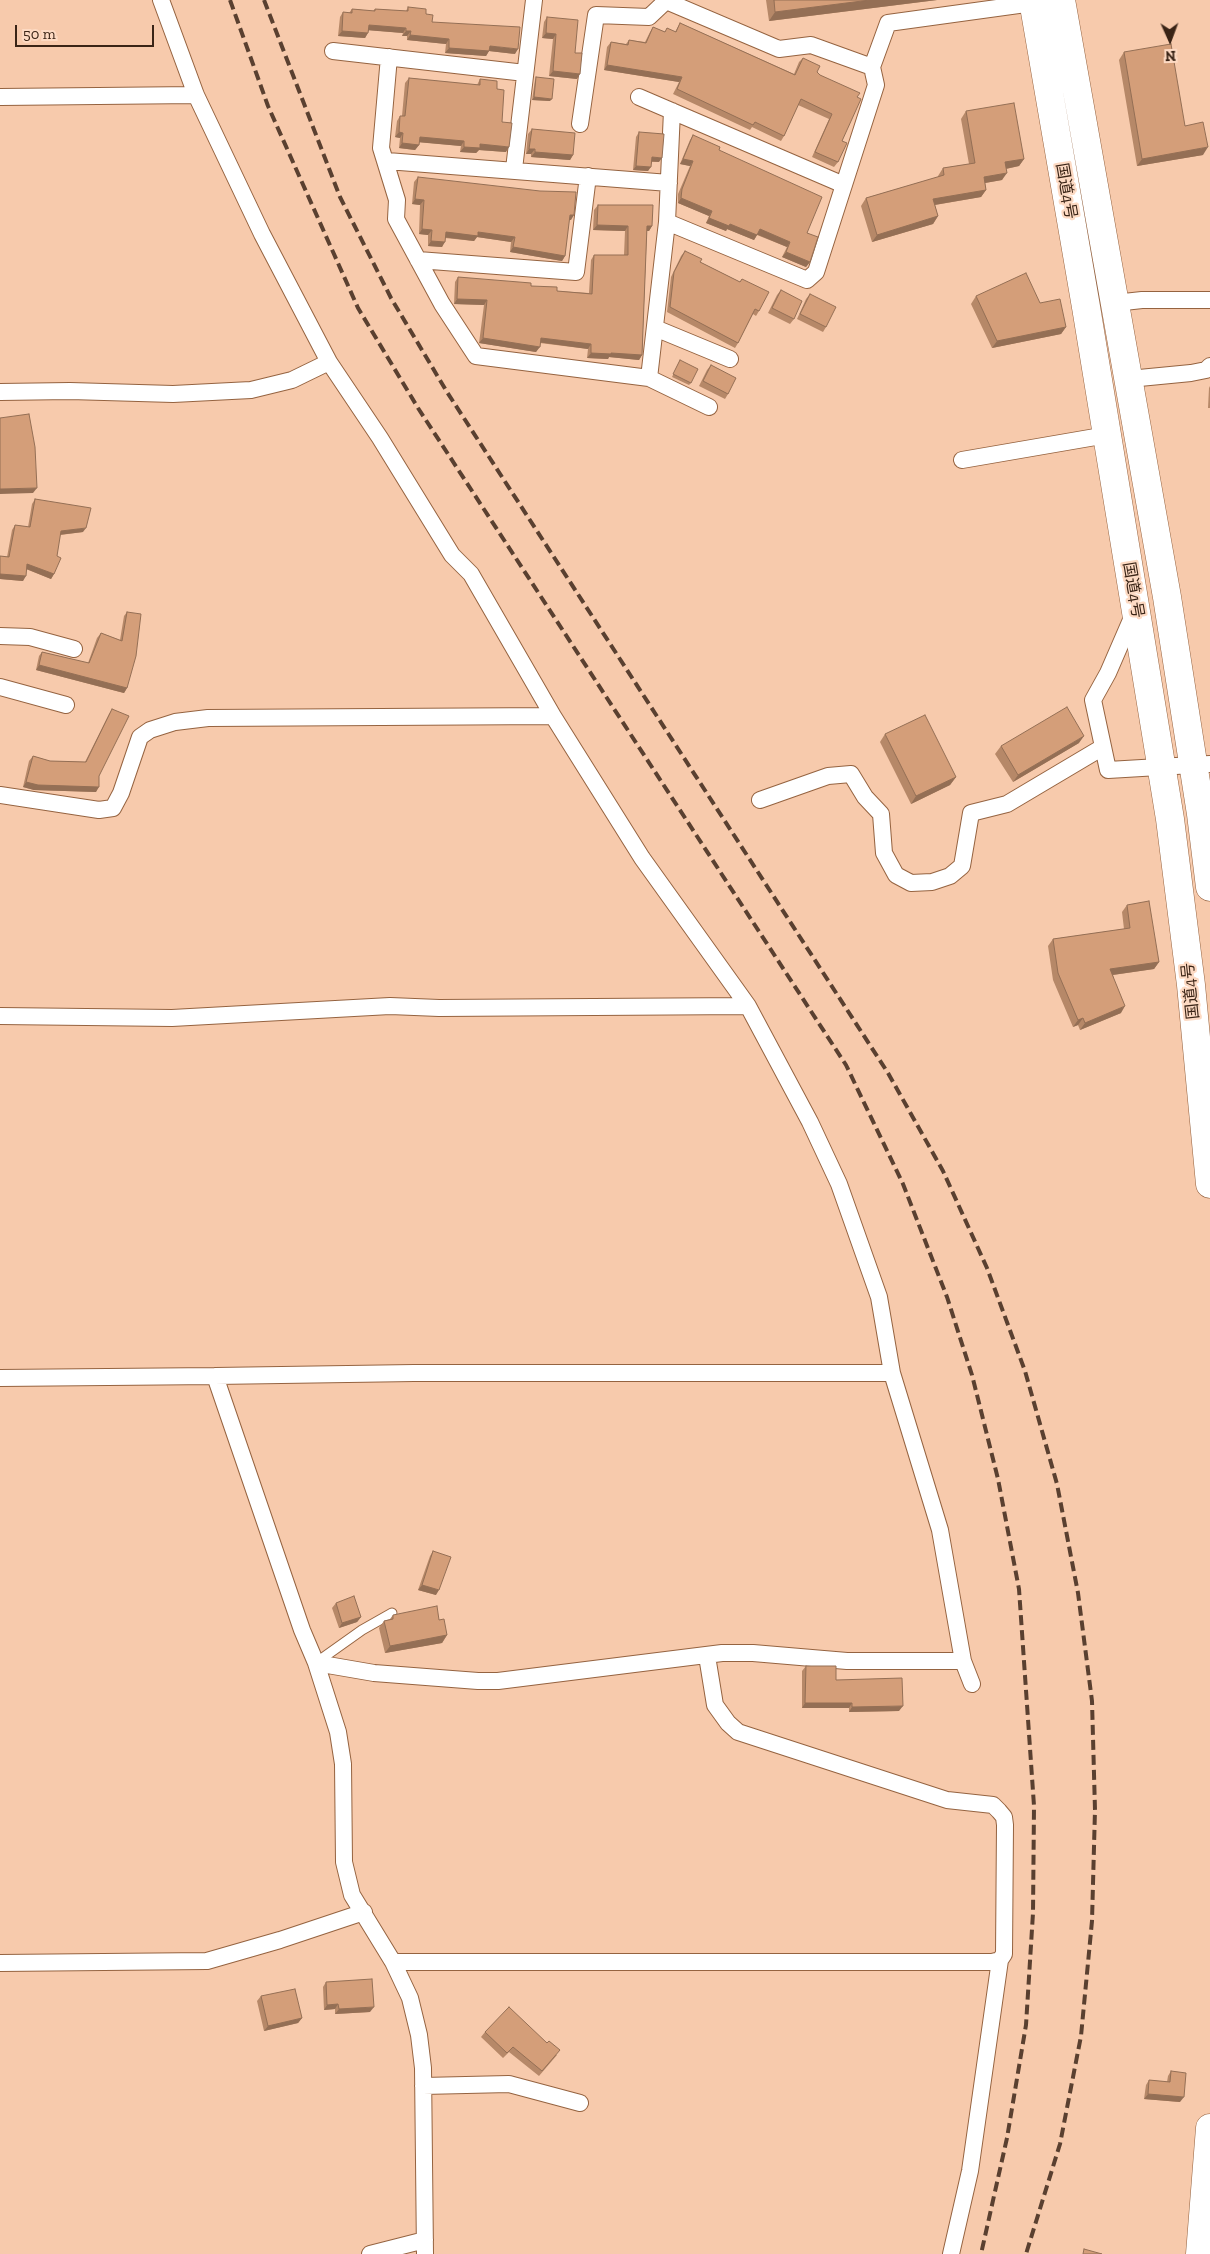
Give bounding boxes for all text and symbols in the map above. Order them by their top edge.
scale bar [18,15,156,47]
north arrow [1145,15,1195,65]
text: 50 m [23,25,56,43]
text: N [1165,47,1176,64]
street label: 国道4号 [1052,161,1080,221]
street label: 国道4号 [1119,560,1147,620]
street label: 国道4号 [1178,962,1204,1020]

